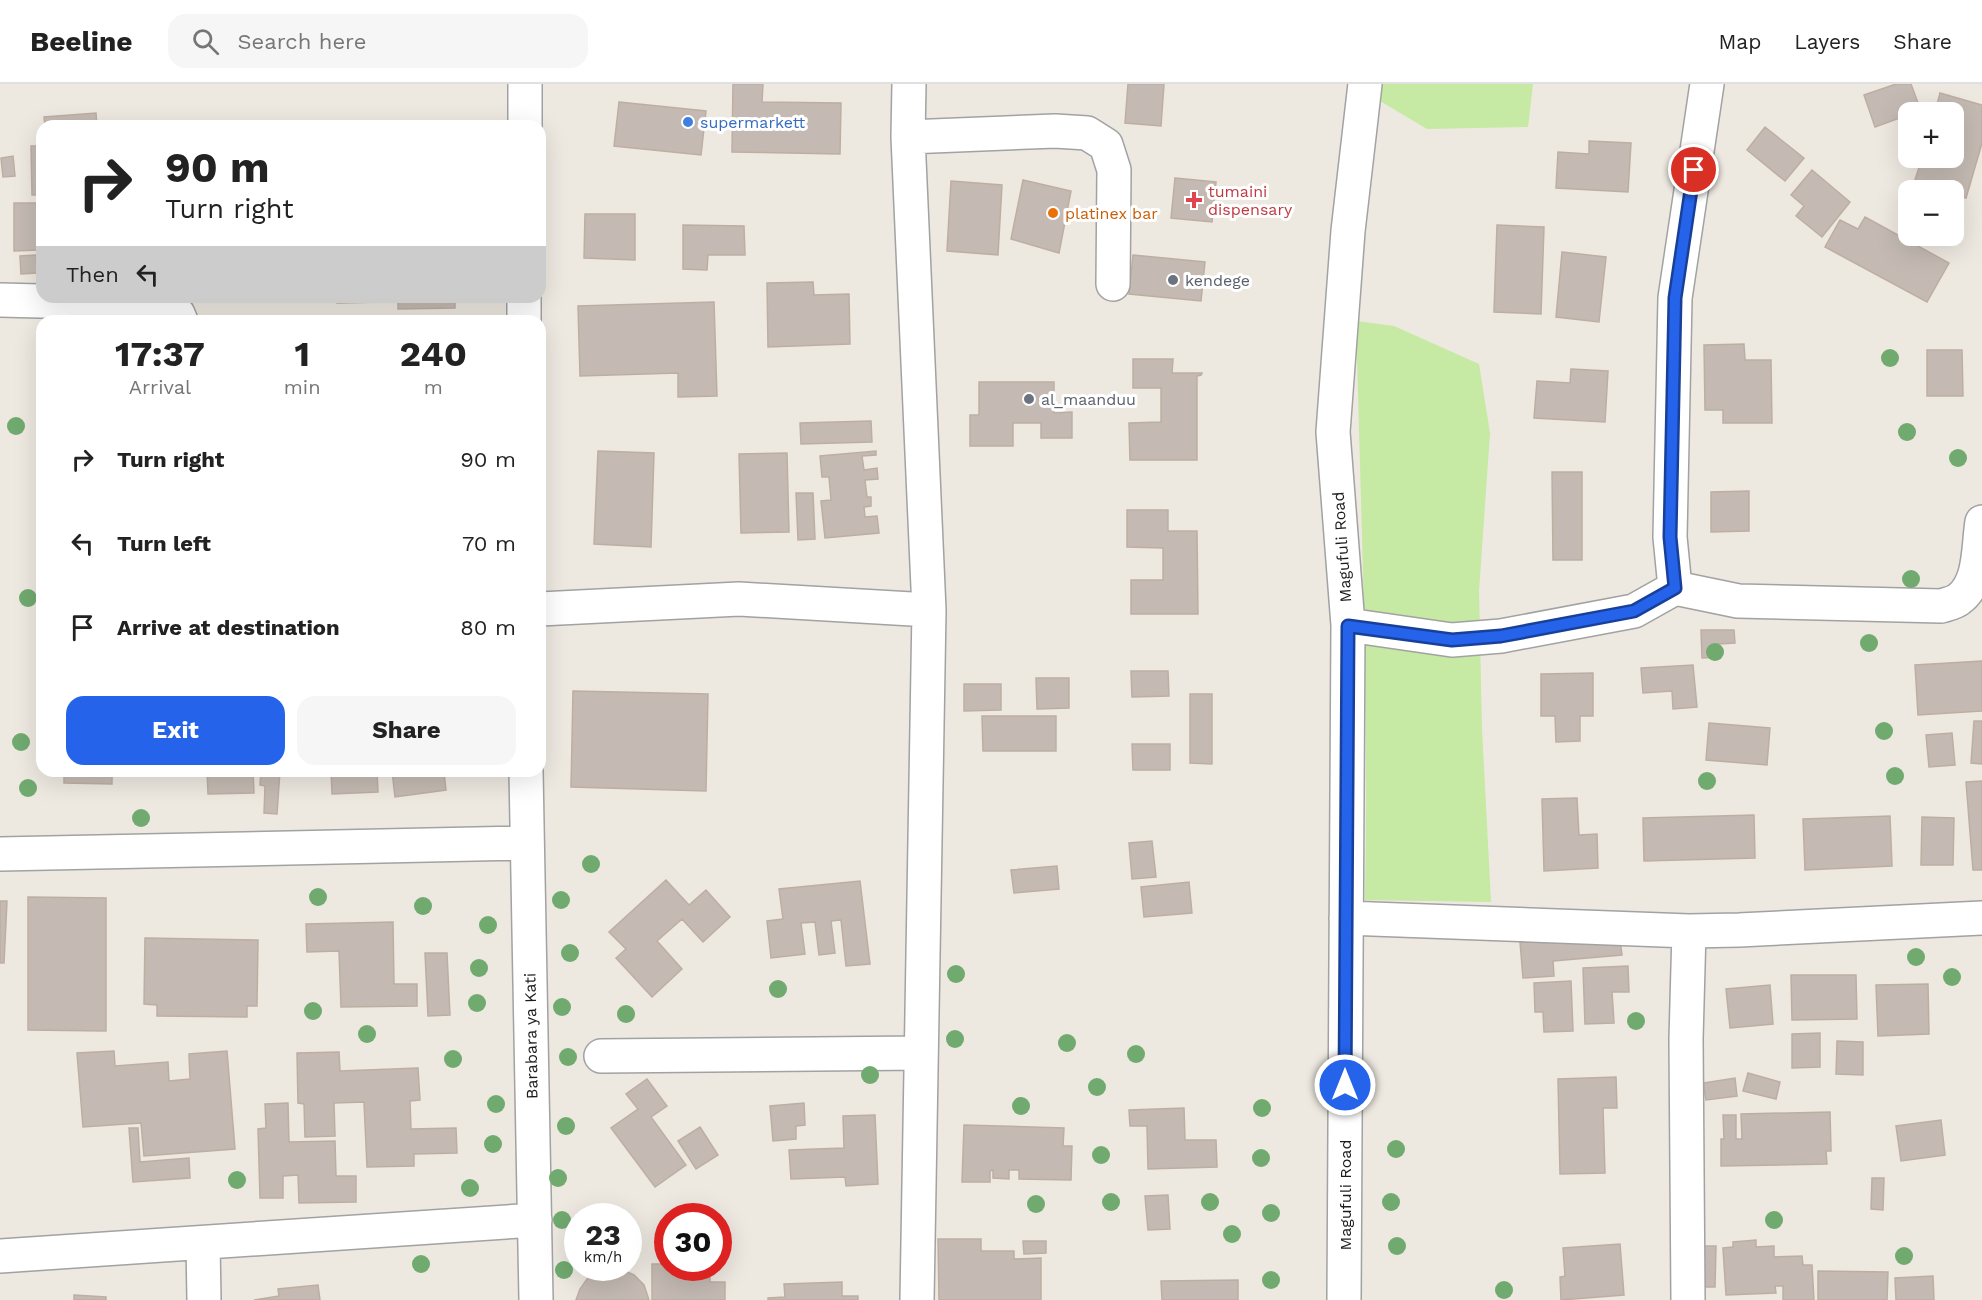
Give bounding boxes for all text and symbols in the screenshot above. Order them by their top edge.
search box [168,14,588,68]
text: Beeline [30,25,132,58]
icon: search [189,25,222,58]
text: Search here [237,29,366,54]
text: Map [1718,29,1761,54]
text: Layers [1794,29,1860,54]
text: Share [1893,29,1952,54]
map controls [1898,102,1964,246]
button: + [1898,102,1964,168]
place label: supermarkett [700,113,805,132]
marker: supermarkett [681,115,695,129]
text: 90 m [165,143,269,192]
icon: right [66,144,144,222]
pin [1668,144,1719,195]
icon: arrive [1677,153,1710,186]
button: − [1898,180,1964,246]
place label: tumaini dispensary [1208,182,1293,219]
marker: tumaini dispensary [1185,191,1203,209]
text: Turn right [165,193,294,225]
place label: platinex bar [1065,204,1158,223]
marker: platinex bar [1046,206,1060,220]
icon: left [131,258,164,291]
text: Then [66,262,119,287]
place label: kendege [1185,271,1250,290]
marker: kendege [1166,273,1180,287]
text: 17:37 [115,333,205,375]
text: 1 [294,333,310,375]
text: 240 [400,333,467,375]
text: Arrival [129,375,191,399]
text: min [284,375,321,399]
text: m [424,375,443,399]
place label: al_maanduu [1041,390,1136,409]
marker: al_maanduu [1022,392,1036,406]
icon: right [66,443,99,476]
text: Turn right [117,447,224,472]
text: 90 m [460,447,516,472]
street label: Magufuli Road [1329,491,1355,603]
icon: left [66,527,99,560]
text: Turn left [117,531,211,556]
text: 70 m [462,531,516,556]
icon: arrive [66,611,99,644]
text: Arrive at destination [117,615,340,640]
text: 80 m [460,615,516,640]
button: Exit [66,696,285,765]
button: Share [297,696,516,765]
street label: Barabara ya Kati [520,973,542,1099]
position arrow [1313,1053,1377,1117]
street label: Magufuli Road [1336,1140,1355,1250]
speed limit sign: 30 [654,1203,732,1281]
text: 23 [585,1217,621,1252]
text: km/h [584,1248,622,1266]

